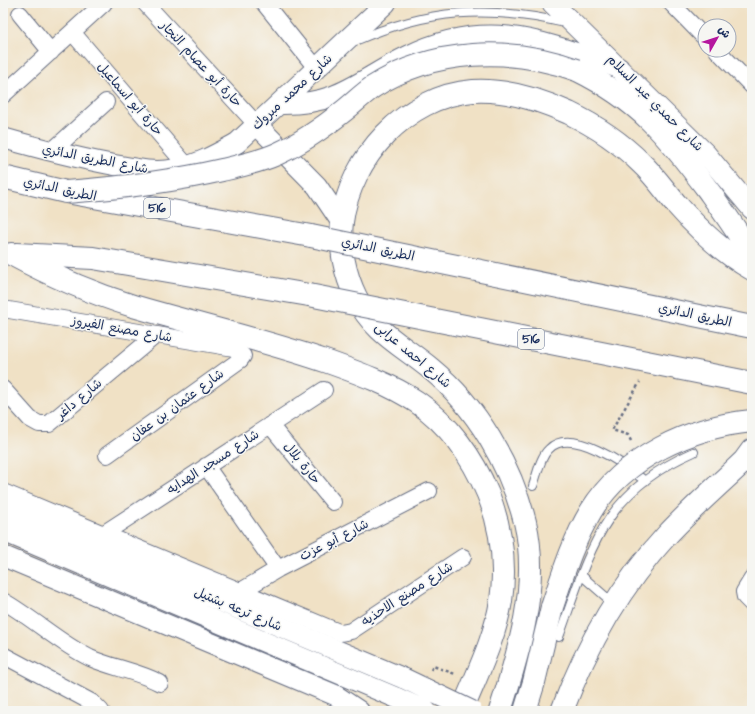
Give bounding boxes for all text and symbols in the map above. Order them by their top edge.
street label: حارة أبو عصام النجار [155,16,246,112]
north arrow [697,18,737,58]
text: ش [715,23,734,41]
street label: شارع محمد مبروك [248,50,336,134]
street label: شارع حمدي عبد السلام [602,51,707,156]
street label: حارة أبو اسماعيل [93,58,167,140]
street label: شارع الطريق الدائري [40,140,150,178]
street label: الطريق الدائري [22,172,98,206]
road number: 516 [144,198,170,218]
street label: الطريق الدائري [340,232,416,266]
street label: الطريق الدائري [657,298,733,332]
street label: شارع مصنع الفيروز [69,311,174,348]
street label: شارع احمد عرابى [371,318,455,392]
road number: 516 [518,329,544,349]
street label: شارع عثمان بن عفان [126,365,228,445]
street label: شارع داغر [51,374,106,424]
street label: شارع مسجد الهدايه [163,425,263,499]
street label: حارة بلال [279,438,325,488]
street label: شارع أبو عزت [296,515,372,565]
street label: شارع مصنع الاحذيه [358,558,457,631]
street label: شارع ترعه بشتيل [192,582,284,636]

